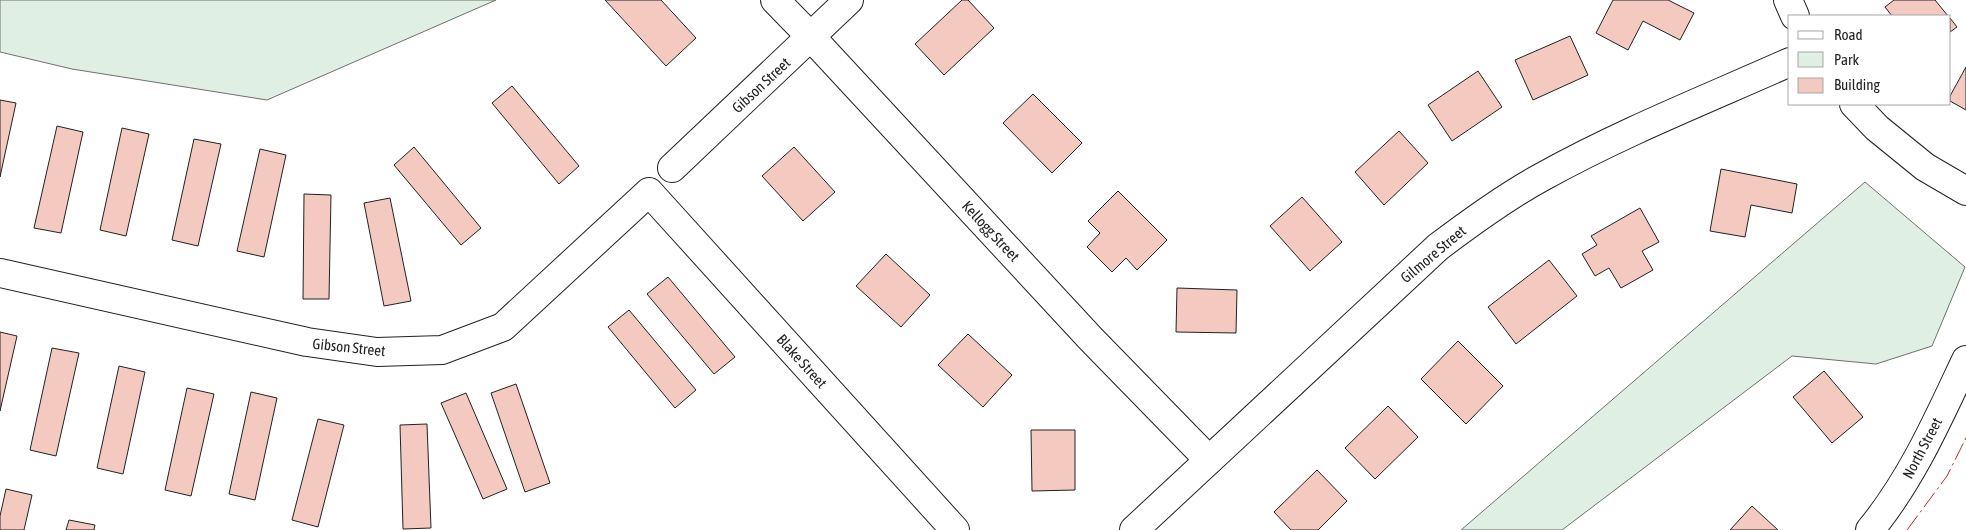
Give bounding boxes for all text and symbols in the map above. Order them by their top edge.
legend [1788,15,1951,105]
text: Road [1834,26,1863,43]
text: Park [1834,51,1859,68]
street label: Gibson Street [728,54,794,116]
text: Building [1834,76,1880,93]
street label: Kellogg Street [959,197,1023,265]
street label: Gilmore Street [1397,222,1469,286]
street label: Blake Street [774,331,830,391]
street label: Gibson Street [312,335,386,359]
street label: North Street [1899,415,1945,481]

